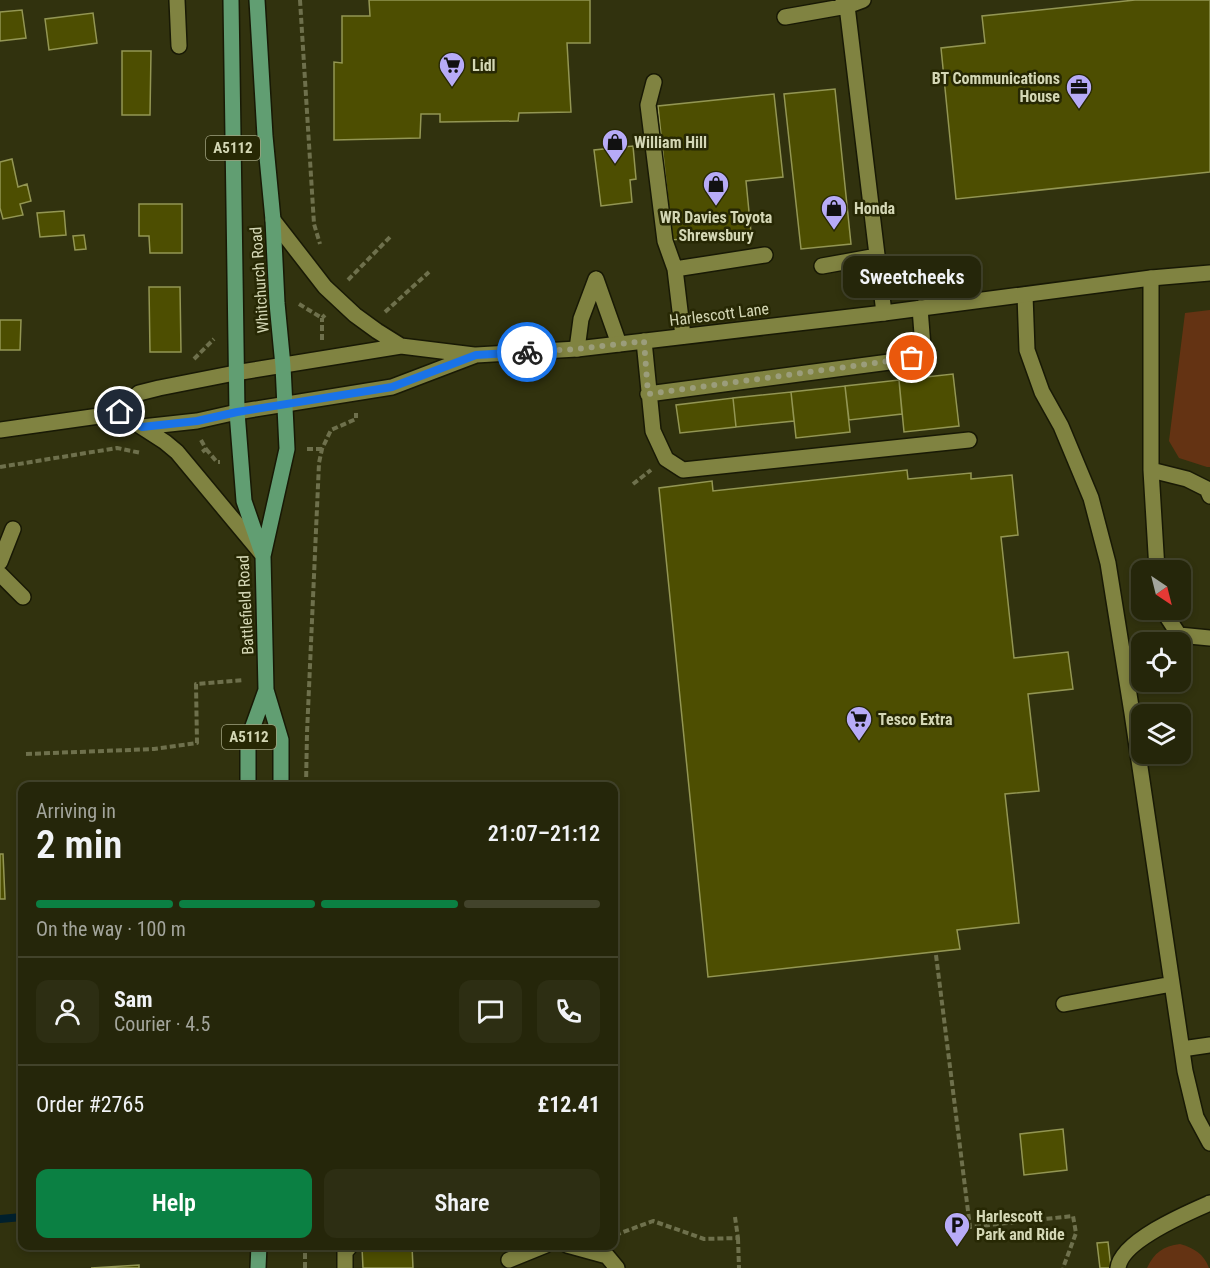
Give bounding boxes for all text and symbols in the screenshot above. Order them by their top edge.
supermarket icon: Lidl [437,50,467,88]
place label: Lidl [472,56,496,75]
place label: BT Communications House [932,69,1060,106]
office icon: BT Communications House [1064,72,1094,110]
shop icon: William Hill [600,127,630,165]
place label: William Hill [634,133,707,152]
road number: A5112 [206,136,260,160]
shop icon: WR Davies Toyota Shrewsbury [701,169,731,207]
shop icon: Honda [819,193,849,231]
place label: Honda [854,199,896,218]
place label: WR Davies Toyota Shrewsbury [660,208,773,245]
street label: Whitchurch Road [246,226,273,334]
callout: Sweetcheeks [843,256,981,298]
text: Sweetcheeks [859,265,965,289]
street label: Harlescott Lane [668,299,770,330]
courier [497,322,557,382]
pin [886,332,937,383]
icon: bike [511,336,544,369]
icon: bag [895,341,928,374]
pin [94,386,145,437]
icon: home [103,395,136,428]
street label: Battlefield Road [233,555,258,655]
north arrow [1131,560,1191,620]
map controls [1131,560,1191,764]
button: locate [1131,632,1191,692]
supermarket icon: Tesco Extra [844,704,874,742]
button: layers [1131,704,1191,764]
place label: Tesco Extra [878,710,953,729]
road number: A5112 [222,725,276,749]
text: Arriving in [36,799,116,823]
text: 21:07–21:12 [488,821,600,846]
text: 2 min [36,822,122,868]
text: On the way · 100 m [36,917,186,941]
button: person [36,980,99,1043]
button: chat [459,980,522,1043]
button: phone [537,980,600,1043]
text: Sam [114,987,153,1012]
text: Courier · 4.5 [114,1012,210,1036]
text: Order #2765 [36,1092,144,1117]
text: £12.41 [538,1092,600,1117]
button: Help [36,1169,312,1238]
button: Share [324,1169,600,1238]
place label: Harlescott Park and Ride [976,1207,1065,1244]
parking icon: Harlescott Park and Ride [942,1210,972,1248]

